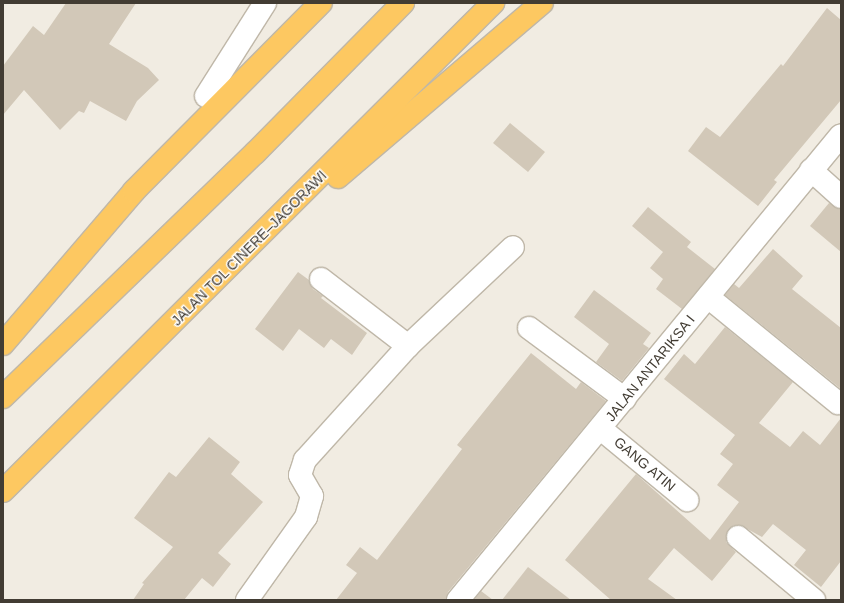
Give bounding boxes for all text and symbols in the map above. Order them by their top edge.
street label: JALAN TOL CINERE–JAGORAWI [168,167,330,329]
street label: JALAN ANTARIKSA I [601,311,699,425]
street label: GANG ATIN [611,433,679,495]

